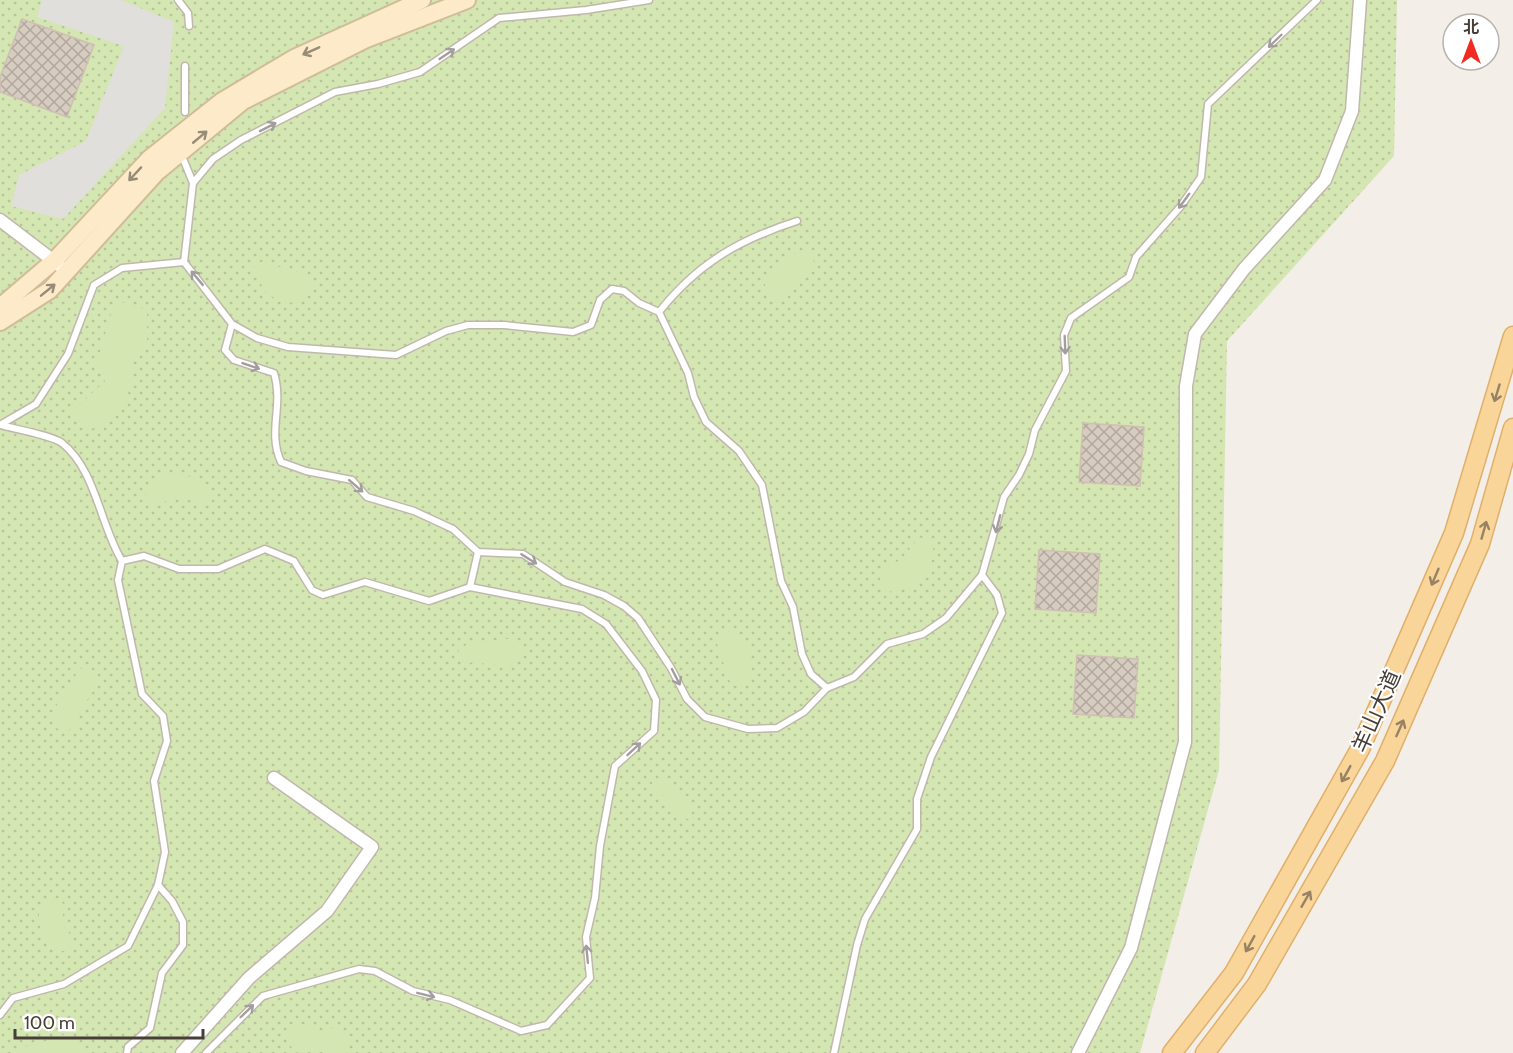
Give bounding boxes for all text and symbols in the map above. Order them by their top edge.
north arrow [1441,12,1501,72]
text: 北 [1463,18,1479,37]
one-way arrow [1268,34,1283,48]
one-way arrow [303,45,321,57]
one-way arrow [438,48,455,61]
one-way arrow [258,120,276,132]
one-way arrow [192,130,208,143]
one-way arrow [128,166,142,181]
one-way arrow [1178,193,1190,209]
one-way arrow [190,271,204,286]
one-way arrow [40,283,56,296]
one-way arrow [1059,335,1070,355]
one-way arrow [241,361,260,372]
one-way arrow [1491,383,1502,402]
one-way arrow [348,479,363,493]
one-way arrow [991,514,1003,533]
one-way arrow [1479,521,1490,540]
one-way arrow [520,554,537,566]
one-way arrow [1428,568,1440,586]
street label: 羊山大道 [1346,666,1407,757]
one-way arrow [670,667,682,685]
one-way arrow [1394,720,1406,738]
one-way arrow [626,742,641,756]
one-way arrow [1340,765,1352,782]
one-way arrow [1300,891,1312,908]
one-way arrow [1244,935,1256,952]
one-way arrow [582,945,593,965]
one-way arrow [416,989,435,1001]
scale bar [15,1002,202,1040]
one-way arrow [239,1004,254,1019]
text: 100 m [24,1012,75,1034]

